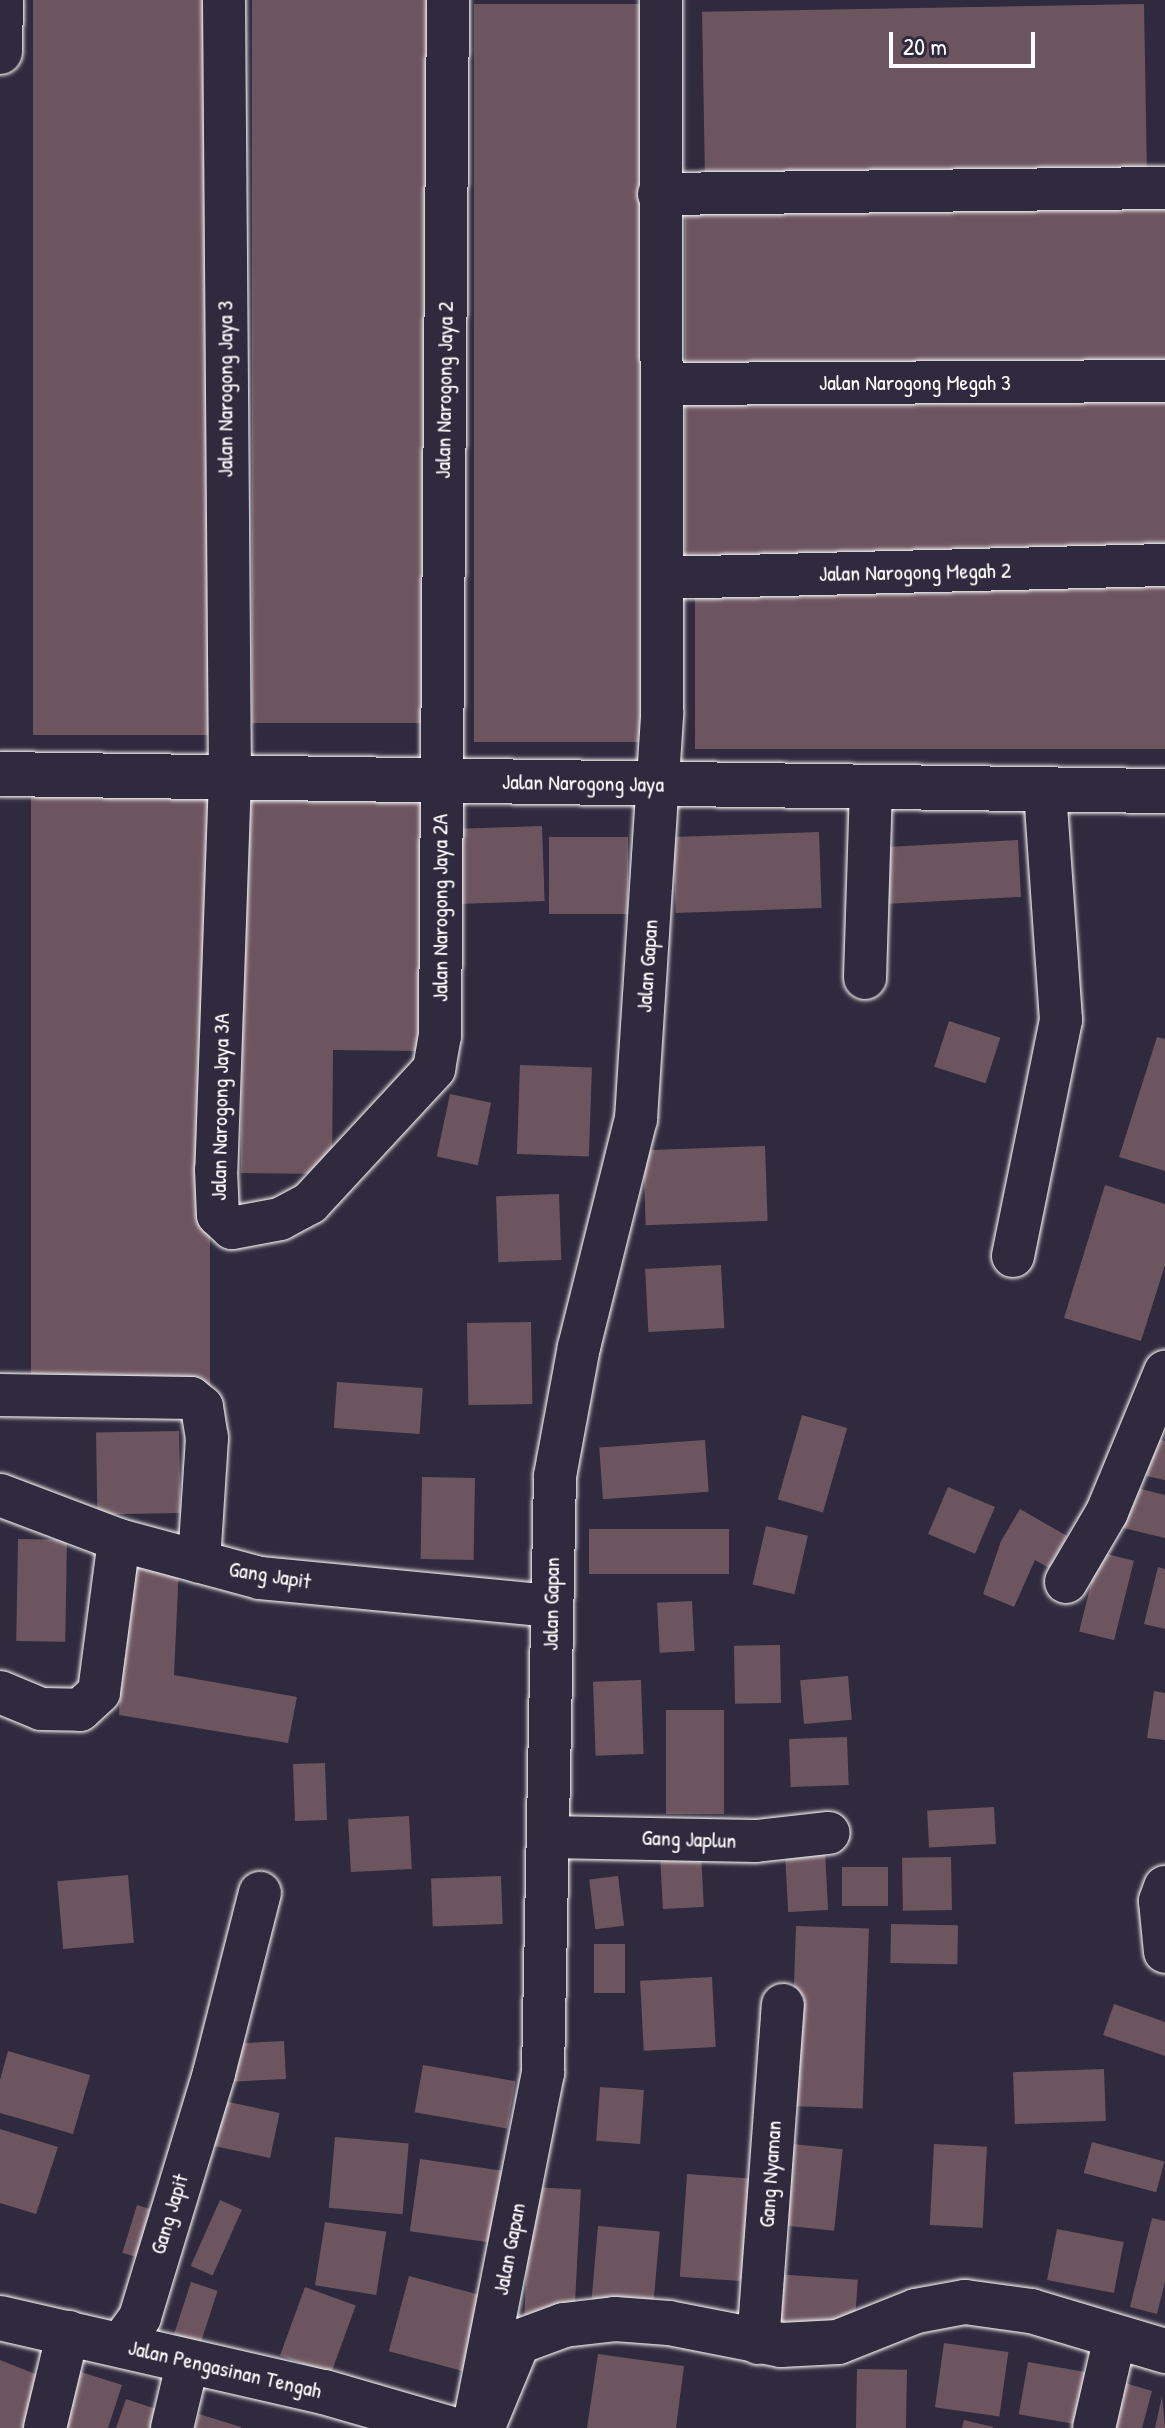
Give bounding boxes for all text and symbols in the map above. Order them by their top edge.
scale bar [893,16,1039,66]
text: 20 m [903,30,947,62]
street label: Jalan Narogong Jaya 3 [212,301,238,477]
street label: Jalan Narogong Jaya 2 [429,301,459,479]
street label: Jalan Narogong Megah 3 [819,370,1011,396]
street label: Jalan Narogong Megah 2 [819,557,1011,587]
street label: Jalan Narogong Jaya [502,768,664,798]
street label: Jalan Narogong Jaya 2A [427,814,453,1002]
street label: Jalan Gapan [631,918,663,1014]
street label: Jalan Narogong Jaya 3A [205,1013,235,1201]
street label: Gang Japit [227,1555,313,1595]
street label: Jalan Gapan [537,1557,565,1651]
street label: Gang Japlun [641,1824,737,1854]
street label: Gang Nyaman [753,2120,787,2228]
street label: Gang Japit [144,2171,194,2257]
street label: Jalan Gapan [487,2201,531,2297]
street label: Jalan Pengasinan Tengah [126,2334,324,2404]

